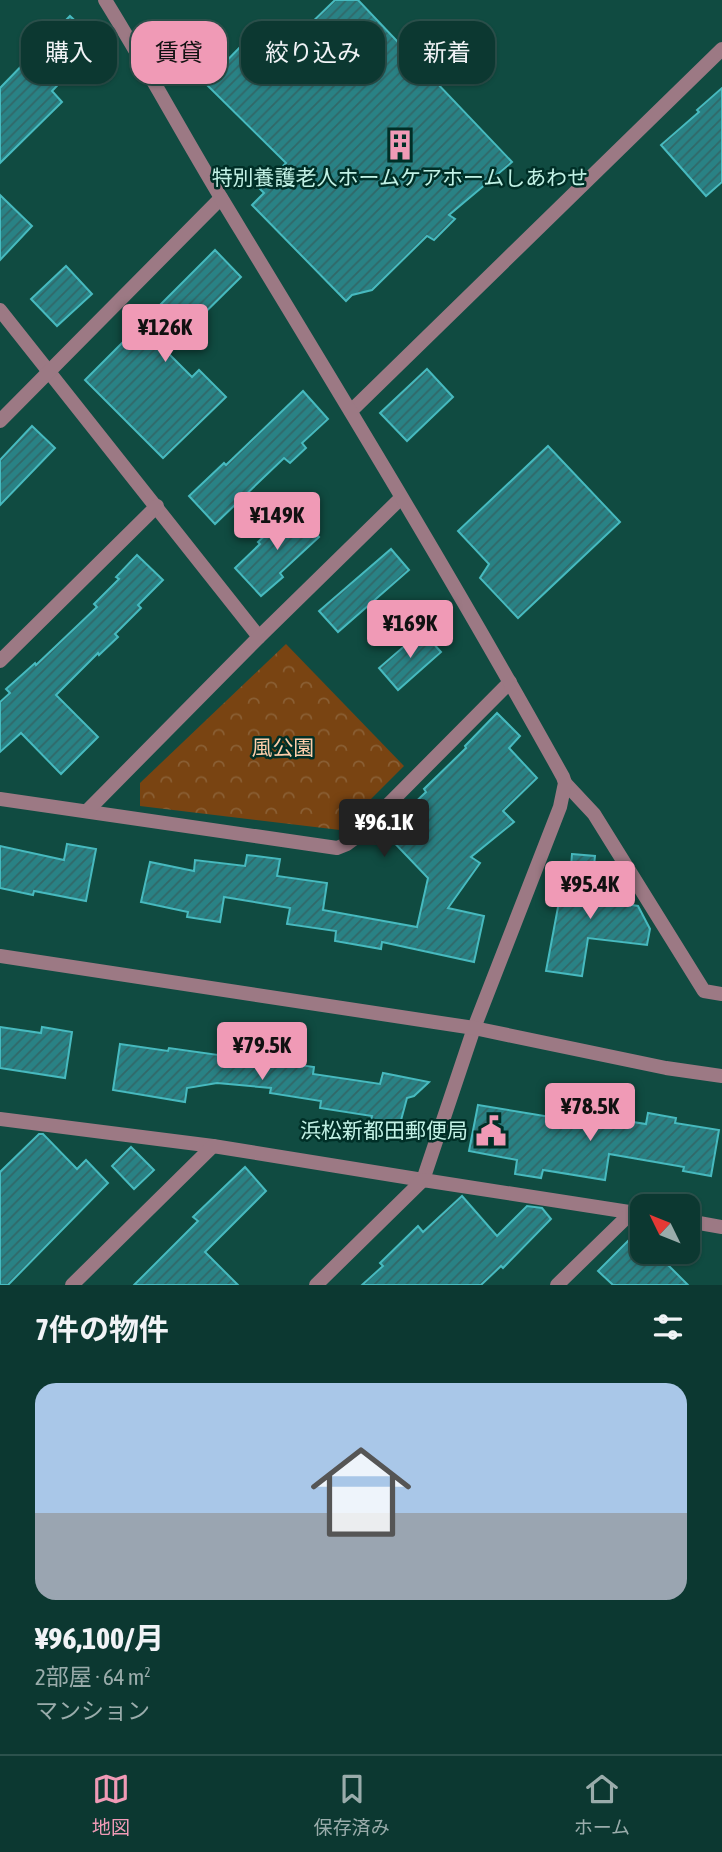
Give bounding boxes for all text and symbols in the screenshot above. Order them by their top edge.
chip: 購入 [21,21,117,84]
chip: 賃貸 [131,21,227,84]
chip: 絞り込み [241,21,385,84]
chip: 新着 [399,21,495,84]
building icon: 特別養護老人ホームケアホームしあわせ [383,128,417,162]
place label: 特別養護老人ホームケアホームしあわせ [212,165,588,189]
pin: ¥126K [116,304,214,364]
text: ¥126K [138,314,192,340]
pin: ¥149K [228,492,326,552]
text: ¥149K [250,502,304,528]
pin: ¥169K [361,600,459,660]
text: ¥169K [383,610,437,636]
park label: 風公園 [252,735,315,759]
pin: ¥96.1K [327,800,441,859]
text: ¥96.1K [355,809,413,835]
pin: ¥95.4K [533,862,647,921]
text: ¥95.4K [561,871,619,897]
pin: ¥79.5K [205,1023,319,1082]
text: ¥79.5K [233,1032,291,1058]
pin: ¥78.5K [533,1084,647,1143]
text: ¥78.5K [561,1093,619,1119]
public building icon: 浜松新都田郵便局 [474,1114,508,1148]
place label: 浜松新都田郵便局 [300,1118,468,1142]
north arrow [630,1194,700,1264]
map controls [630,1194,700,1264]
icon: filters [649,1308,687,1346]
text: 7件の物件 [35,1312,169,1346]
icon: home [298,1429,424,1555]
text: ¥96,100/月 [35,1621,164,1655]
text: 2部屋 · 64 m² [35,1664,151,1690]
text: マンション [35,1698,150,1724]
tab: 地図 [92,1770,130,1839]
tab: 保存済み [314,1770,390,1839]
tab: ホーム [574,1770,630,1839]

